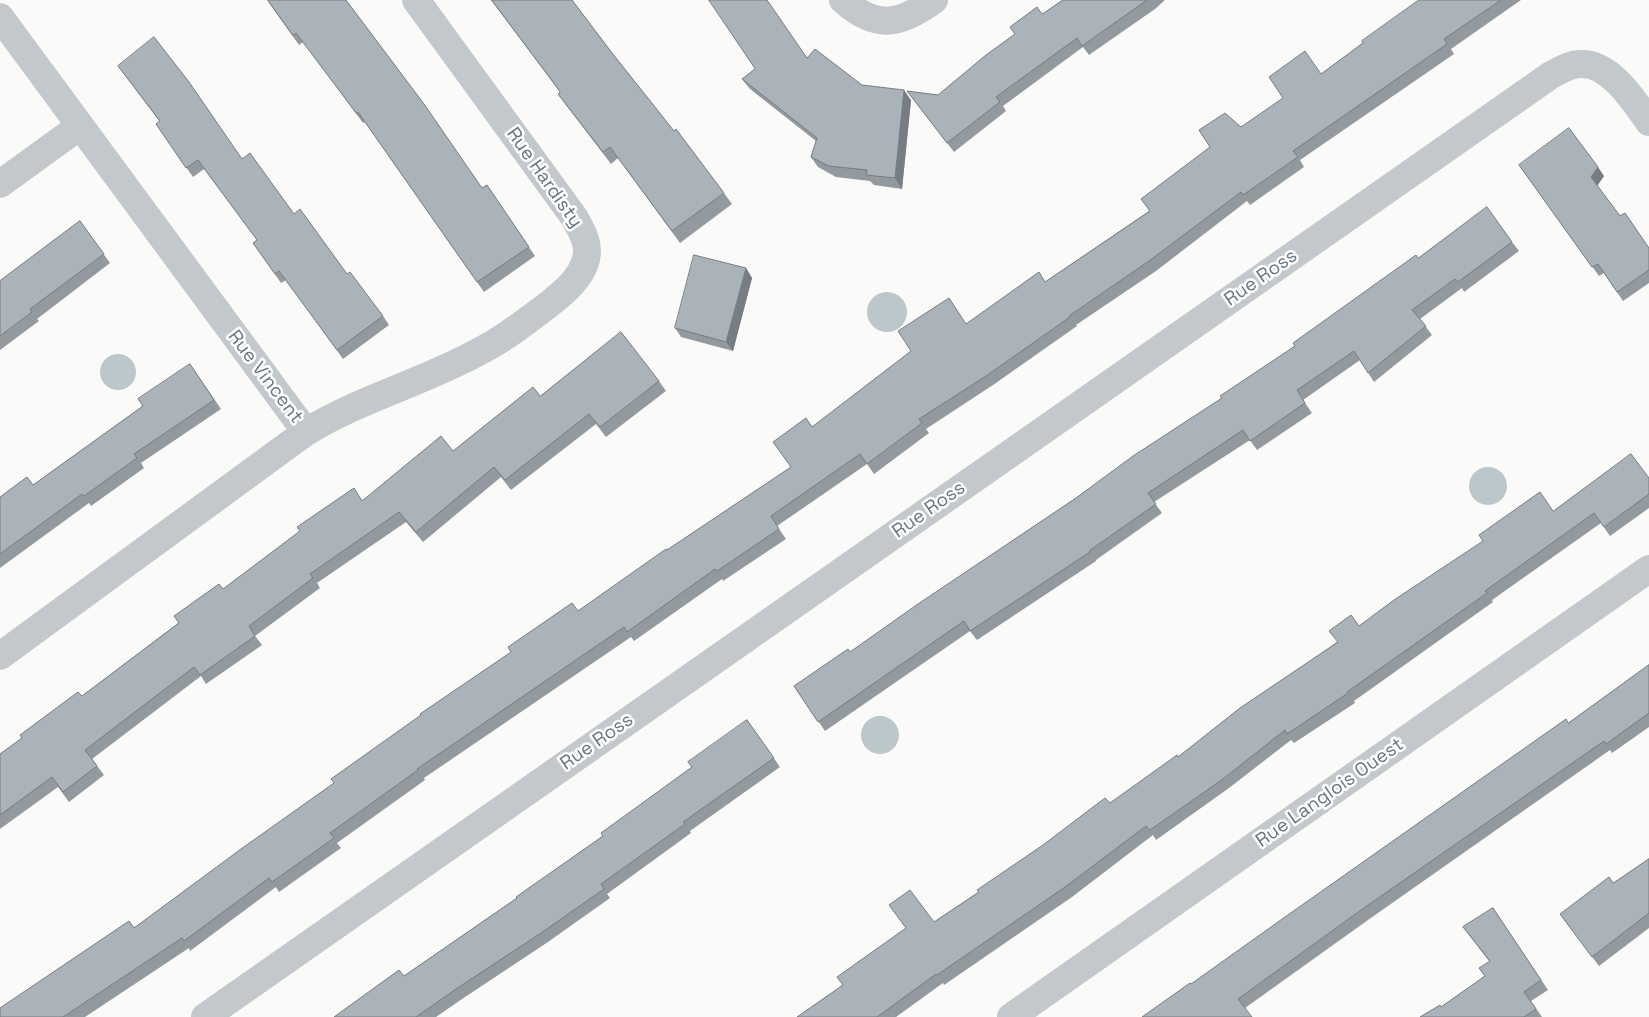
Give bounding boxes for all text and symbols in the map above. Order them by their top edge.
street label: Rue Hardisty [501,124,587,232]
street label: Rue Ross [1220,245,1302,311]
street label: Rue Vincent [223,326,307,428]
street label: Rue Ross [888,477,970,543]
street label: Rue Ross [556,709,638,775]
street label: Rue Langlois Ouest [1252,733,1408,853]

